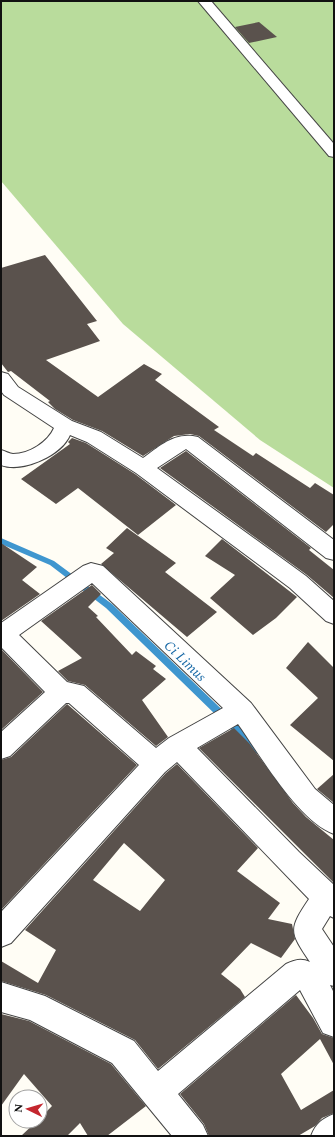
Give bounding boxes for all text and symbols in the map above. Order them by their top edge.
water label: Ci Limus [159,635,211,687]
north arrow [8,1089,48,1129]
text: N [10,1103,27,1113]

